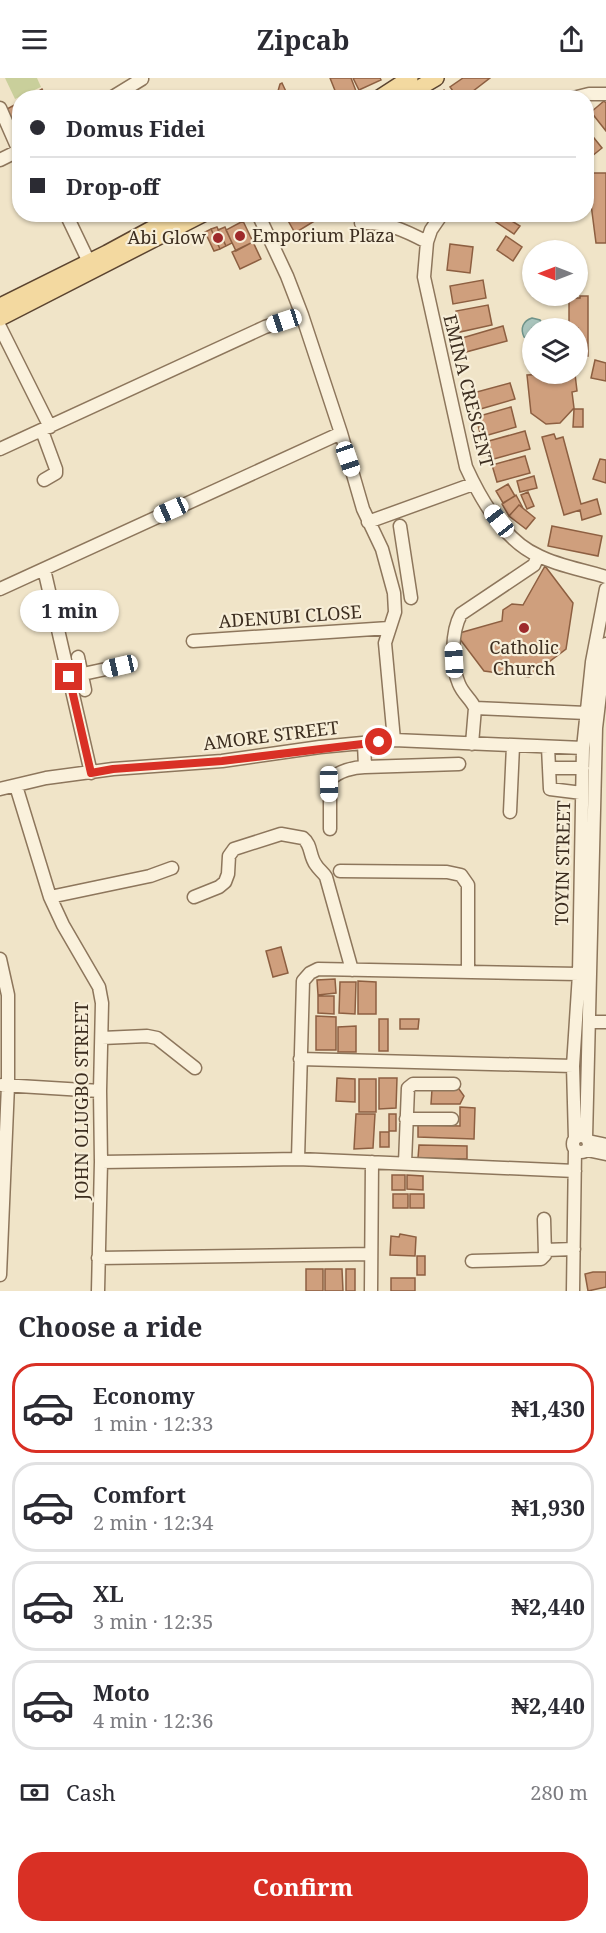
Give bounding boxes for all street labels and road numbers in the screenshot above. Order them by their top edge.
street label: EMINA CRESCENT [438,312,500,470]
street label: ADENUBI CLOSE [218,599,362,633]
street label: AMORE STREET [202,715,340,755]
street label: TOYIN STREET [549,800,575,926]
street label: JOHN OLUGBO STREET [69,1002,93,1201]

